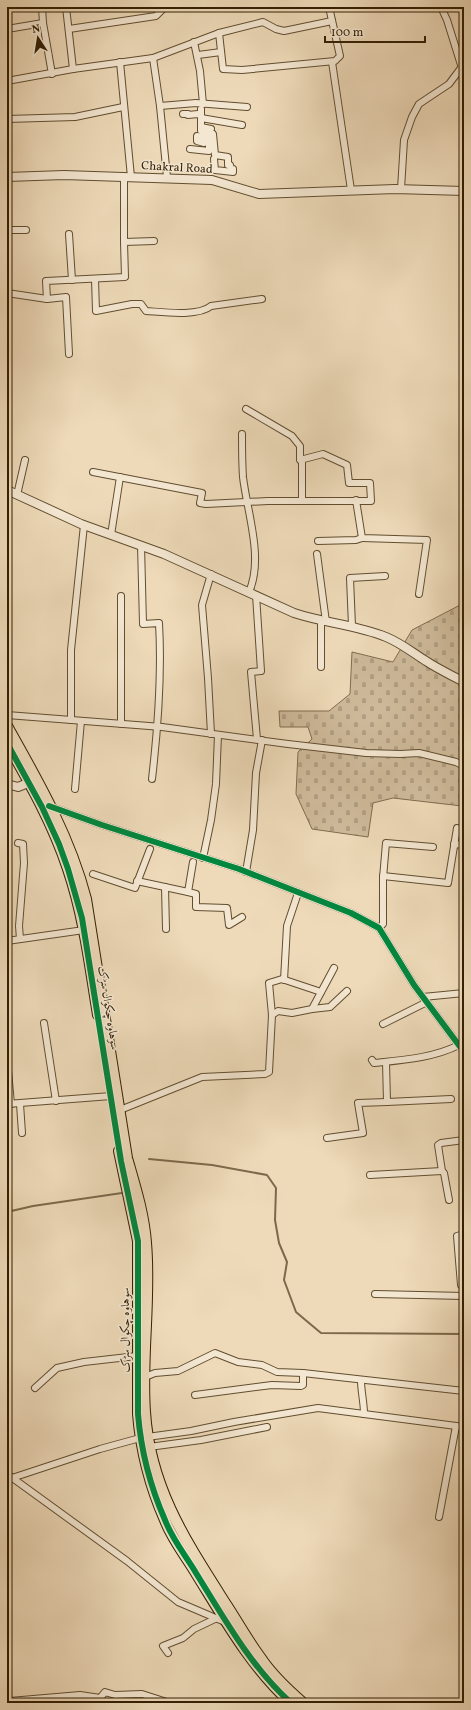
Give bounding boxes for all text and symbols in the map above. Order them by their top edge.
north arrow [18,18,58,58]
scale bar [325,18,425,44]
text: N [31,22,42,38]
text: 100 m [331,25,364,41]
street label: Chakral Road [141,158,213,178]
street label: سوہاوہ چکوال سڑک [93,965,123,1051]
street label: سوہاوہ چکوال سڑک [118,1287,134,1372]

